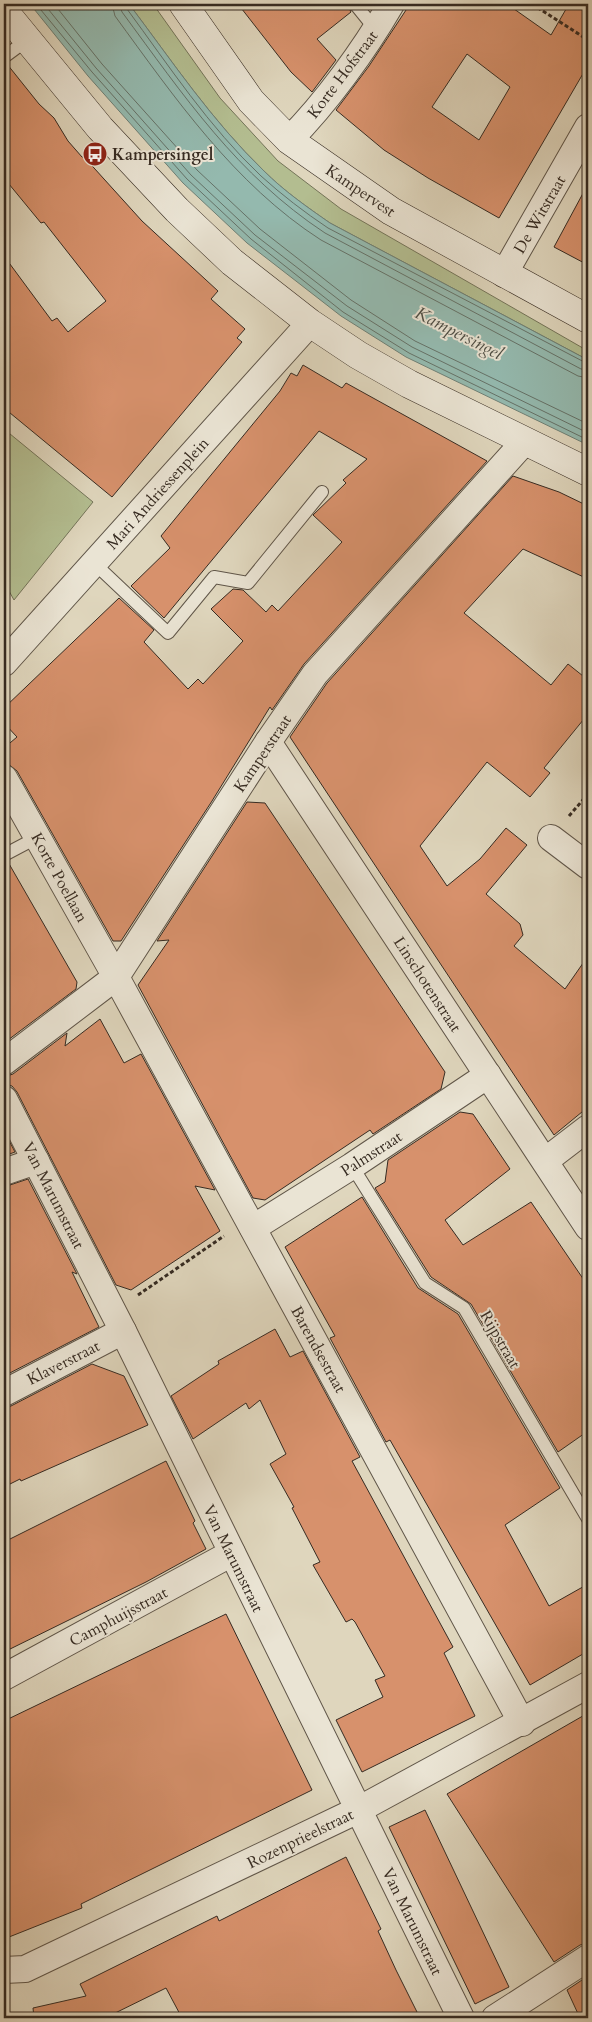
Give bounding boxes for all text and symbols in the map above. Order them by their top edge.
street label: Korte Hofstraat [302,26,383,123]
bus stop icon: Kampersingel [82,141,108,167]
place label: Kampersingel [112,144,214,166]
street label: Kampervest [321,159,400,222]
street label: De Witstraat [509,171,571,258]
water label: Kampersingel [410,301,508,367]
street label: Mari Andriessenplein [101,433,214,554]
street label: Kamperstraat [229,710,297,797]
street label: Korte Poellaan [25,829,93,926]
street label: Linschotenstraat [388,932,466,1037]
street label: Palmstraat [337,1126,407,1182]
street label: Van Marumstraat [17,1138,90,1253]
street label: Barendsestraat [285,1302,351,1397]
street label: Rijpstraat [475,1306,526,1373]
street label: Klaverstraat [23,1335,104,1391]
street label: Van Marumstraat [197,1501,269,1616]
street label: Camphuijsstraat [66,1582,171,1652]
street label: Rozenprieelstraat [244,1804,357,1874]
street label: Van Marumstraat [376,1864,448,1979]

